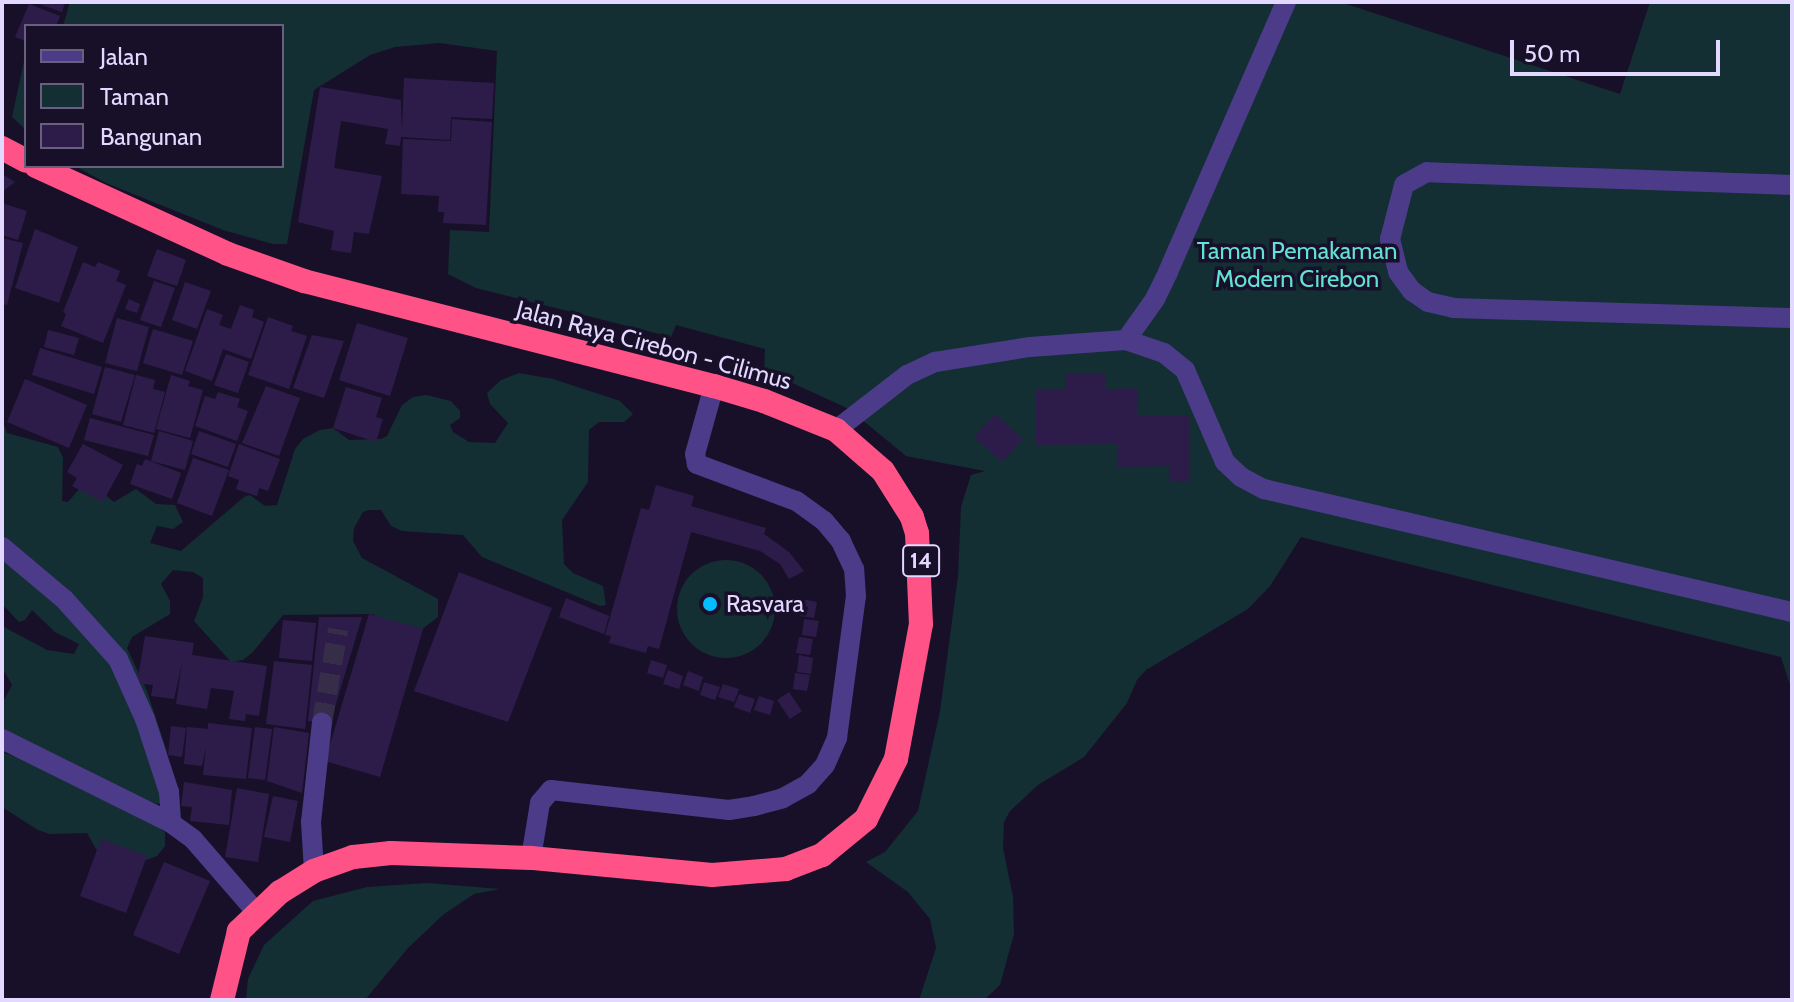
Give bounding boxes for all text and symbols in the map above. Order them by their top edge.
legend [24,24,284,168]
scale bar [1514,24,1724,74]
text: 50 m [1524,39,1580,68]
text: Jalan [100,42,148,71]
text: Taman [100,82,169,111]
text: Bangunan [100,122,202,151]
park label: Taman Pemakaman Modern Cirebon [1197,237,1397,293]
street label: Jalan Raya Cirebon - Cilimus [513,294,795,396]
road number: 14 [901,543,941,579]
place label: Rasvara [726,590,804,618]
marker: Rasvara [701,595,719,613]

